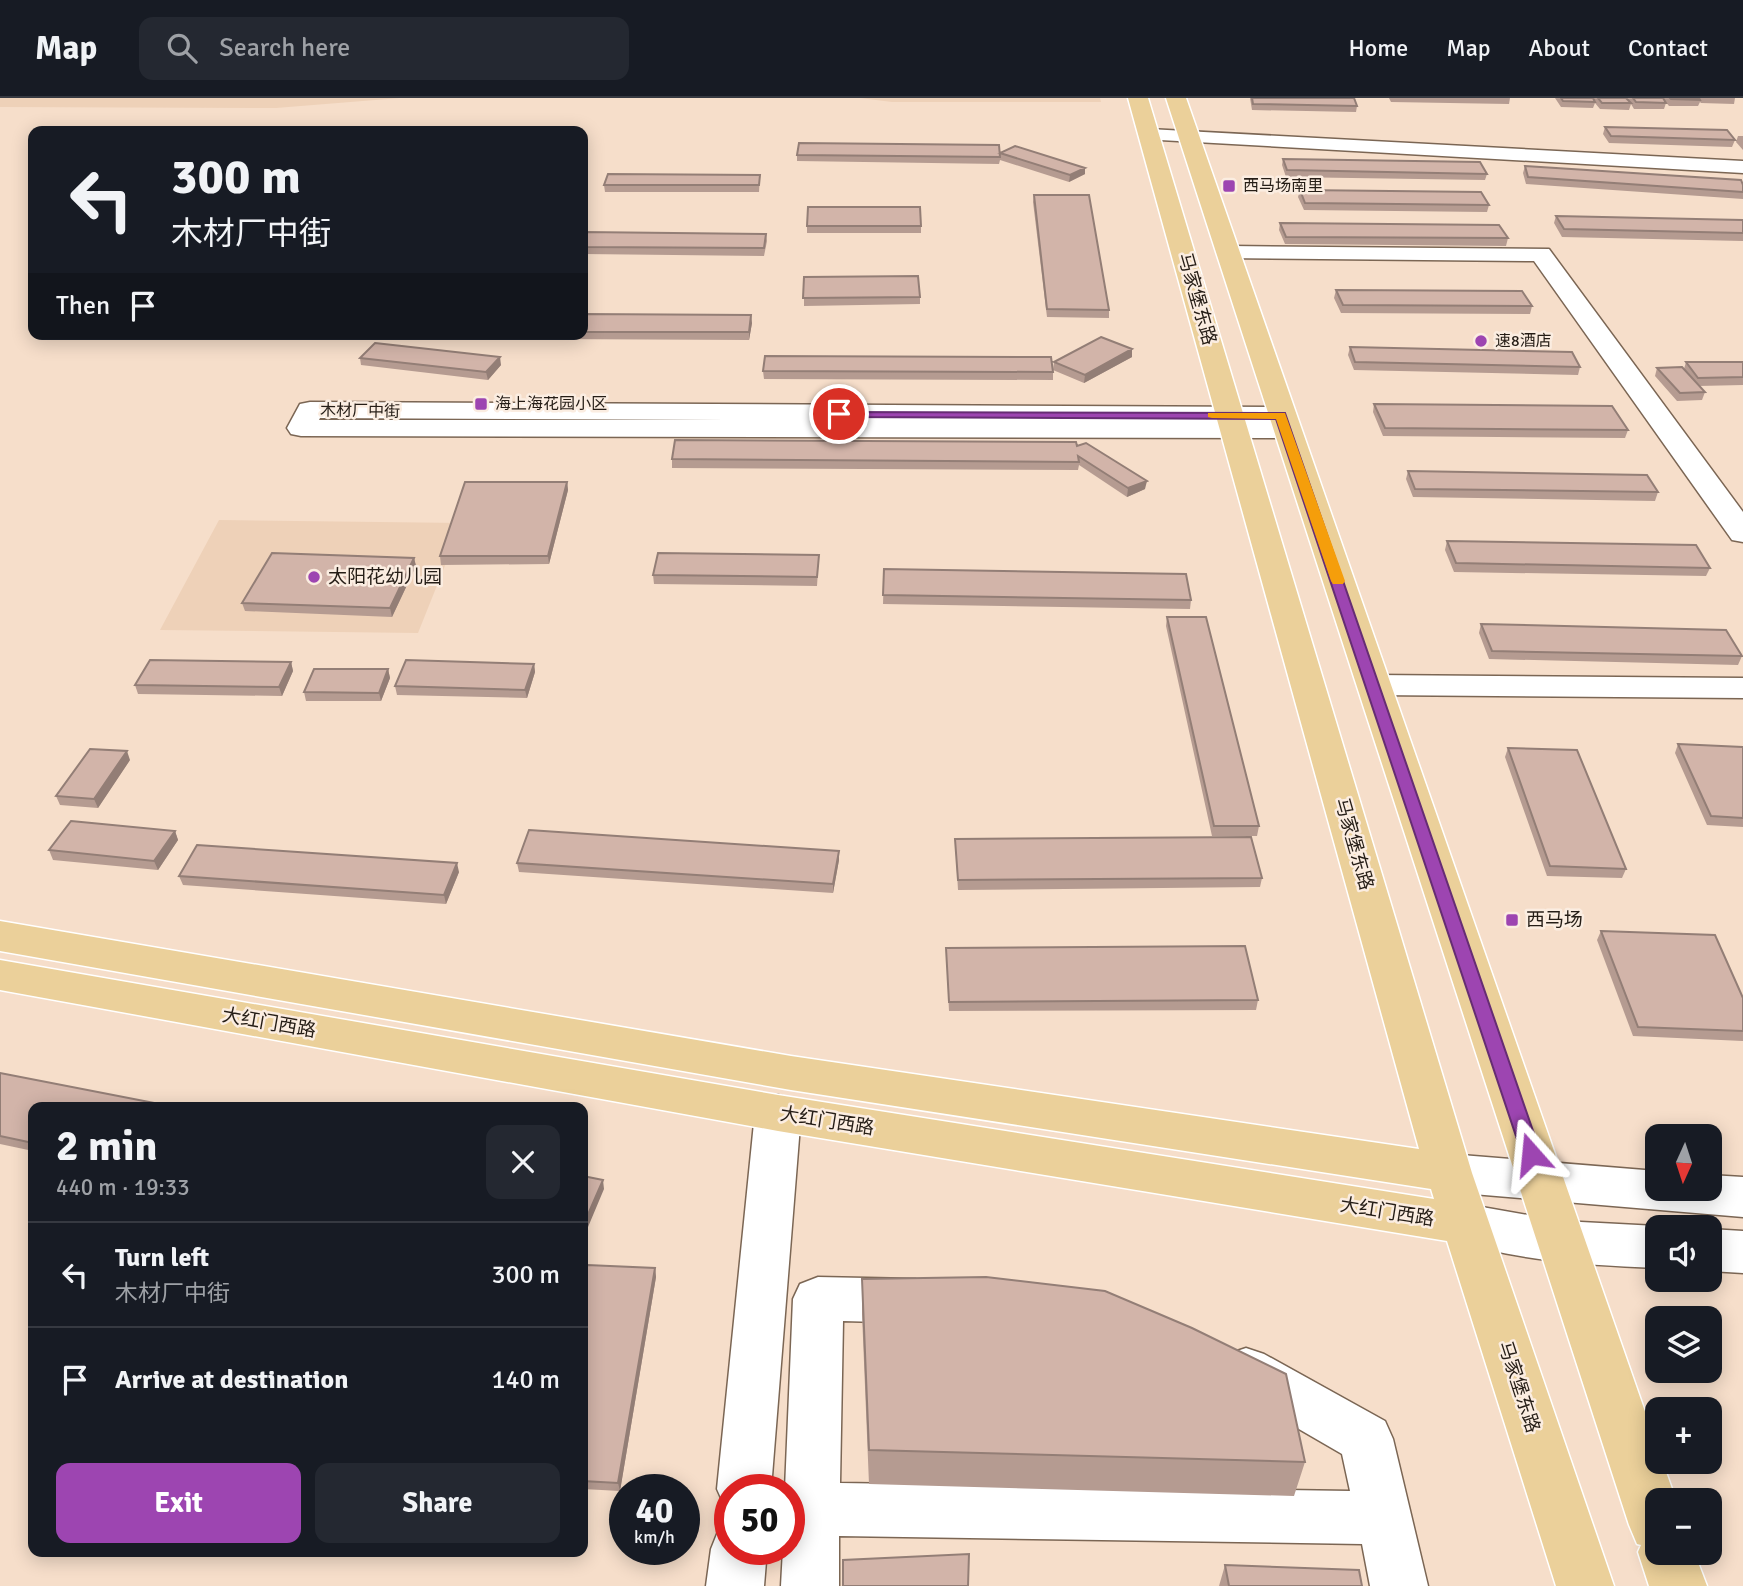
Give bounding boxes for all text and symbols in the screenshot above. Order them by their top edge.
search box [139,17,629,80]
text: Map [35,28,97,69]
icon: search [163,29,201,67]
text: Search here [219,32,350,64]
text: Home [1348,33,1408,63]
text: Map [1446,33,1491,63]
text: About [1529,33,1590,63]
text: Contact [1628,33,1708,63]
text: 300 m [171,147,301,207]
icon: left [56,154,147,245]
place label: 西马场南里 [1243,176,1323,196]
marker: 西马场南里 [1221,178,1237,194]
text: 木材厂中街 [171,214,331,253]
street label: 马家堡东路 [1172,250,1222,348]
icon: arrive [124,287,162,325]
text: Then [56,290,110,322]
place label: 速8酒店 [1495,331,1552,351]
marker: 速8酒店 [1473,333,1489,349]
pin [809,384,869,444]
place label: 海上海花园小区 [495,394,607,414]
icon: arrive [820,395,858,433]
marker: 海上海花园小区 [473,396,489,412]
street label: 木材厂中街 [320,400,400,422]
place label: 太阳花幼儿园 [328,565,442,589]
marker: 太阳花幼儿园 [306,569,322,585]
street label: 马家堡东路 [1329,795,1379,893]
place label: 西马场 [1526,908,1583,932]
marker: 西马场 [1504,912,1520,928]
street label: 大红门西路 [220,1003,318,1043]
street label: 大红门西路 [778,1102,876,1140]
position arrow [1494,1117,1568,1191]
text: 2 min [56,1121,157,1172]
north arrow [1645,1124,1722,1200]
map controls [1645,1124,1722,1565]
button: close [486,1125,560,1199]
text: 440 m · 19:33 [56,1173,190,1202]
street label: 大红门西路 [1338,1193,1436,1231]
button: sound [1645,1215,1722,1292]
text: Turn left [115,1242,209,1274]
icon: left [56,1256,94,1294]
text: 300 m [491,1259,560,1291]
text: 木材厂中街 [115,1279,230,1308]
button: layers [1645,1306,1722,1383]
street label: 马家堡东路 [1493,1338,1545,1436]
icon: arrive [56,1361,94,1399]
text: Arrive at destination [115,1364,348,1396]
text: 140 m [491,1364,560,1396]
button: + [1645,1397,1722,1474]
button: Exit [56,1463,301,1543]
button: Share [315,1463,560,1543]
speed limit sign: 50 [714,1474,805,1565]
button: − [1645,1488,1722,1565]
text: 40 [636,1489,673,1532]
text: km/h [634,1526,675,1548]

